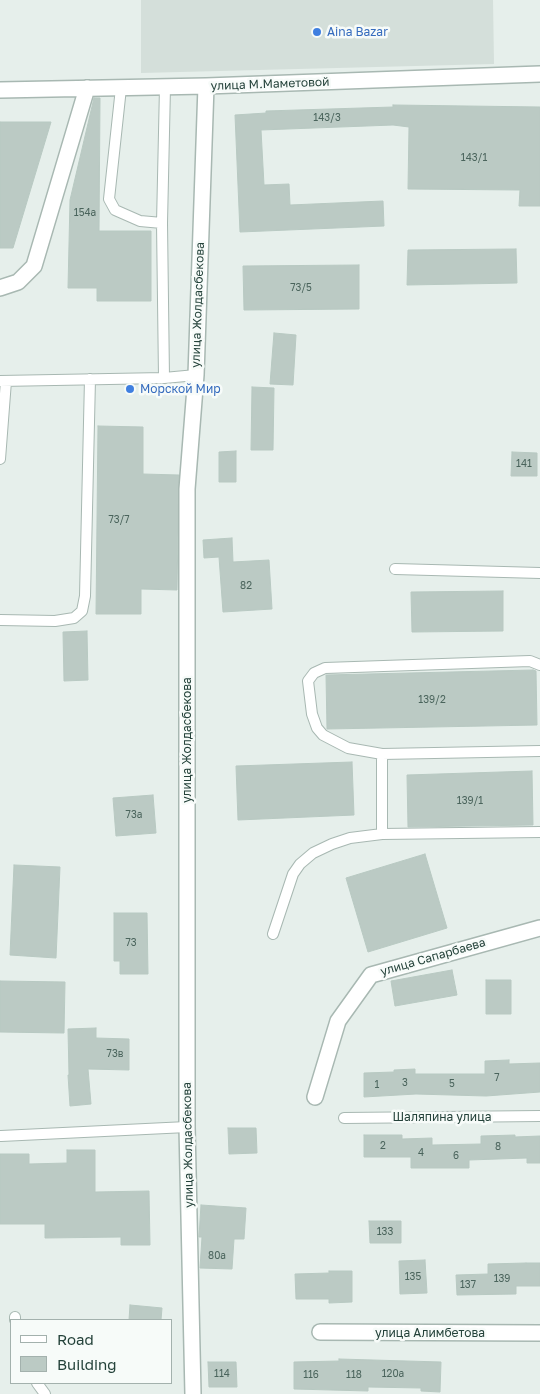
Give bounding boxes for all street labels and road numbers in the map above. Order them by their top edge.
street label: улица М.Маметовой [210,75,330,93]
street label: улица Жолдасбекова [189,242,207,368]
street label: улица Жолдасбекова [180,677,194,803]
street label: улица Сапарбаева [379,935,487,979]
street label: улица Жолдасбекова [180,1082,196,1208]
street label: Шаляпина улица [392,1110,492,1124]
street label: улица Алимбетова [375,1326,485,1340]

